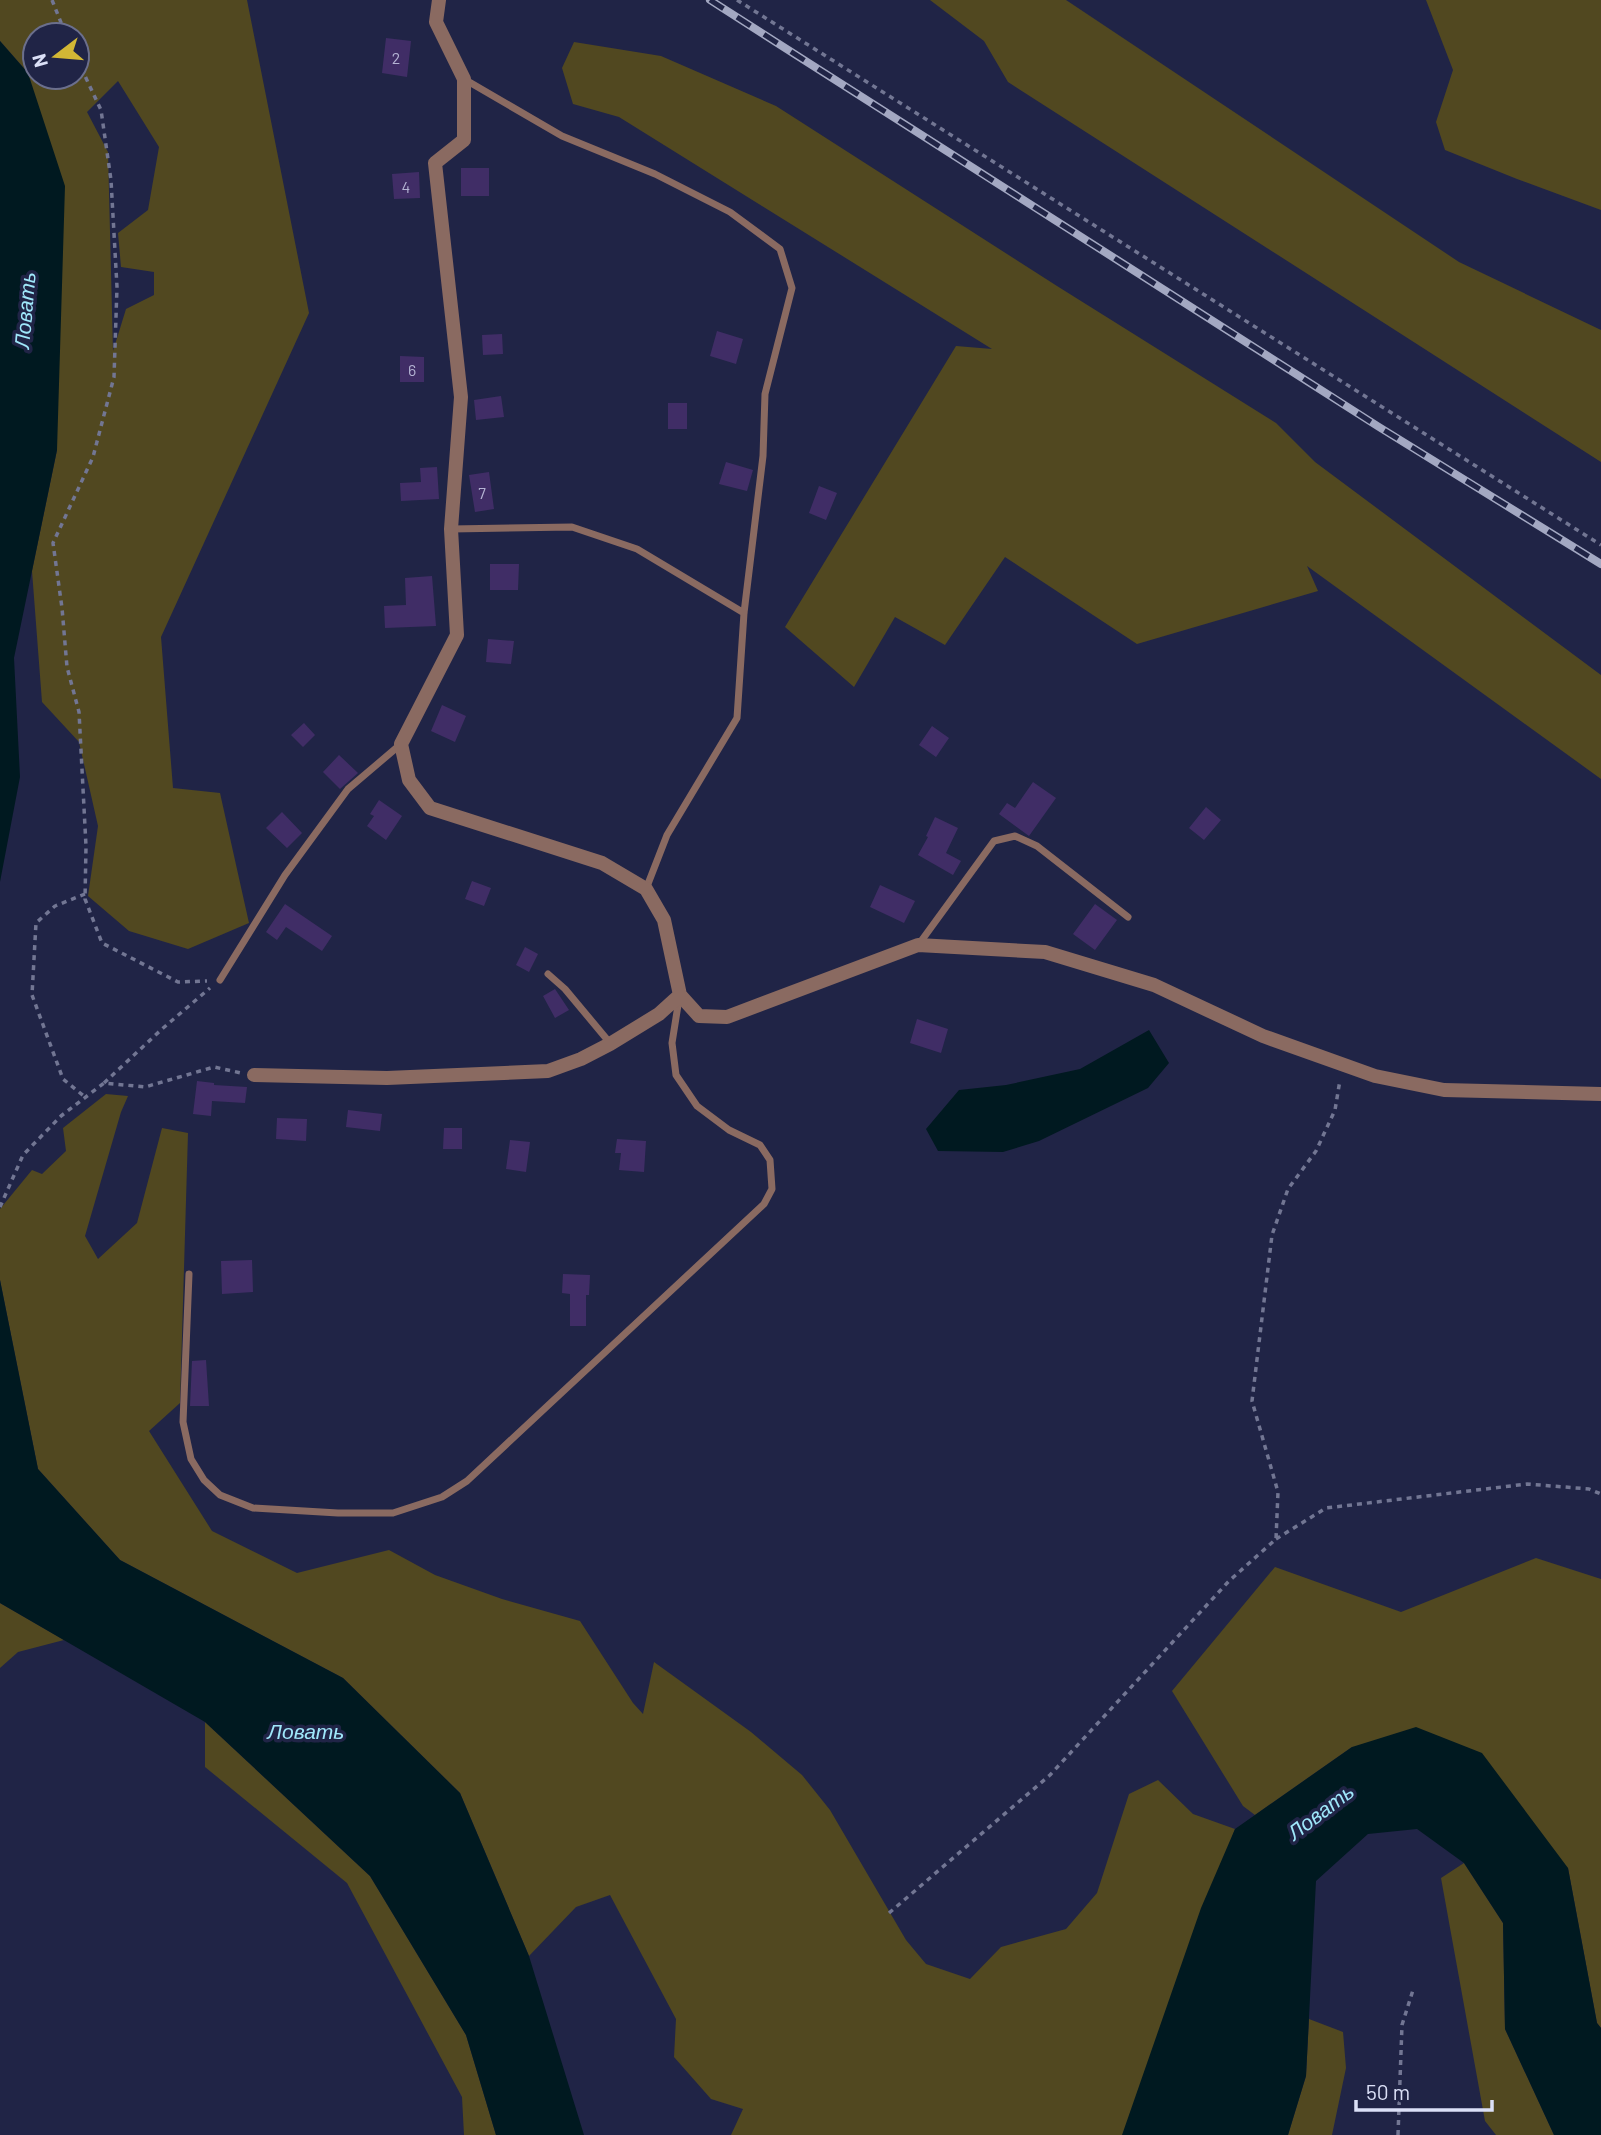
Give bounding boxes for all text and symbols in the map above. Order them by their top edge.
north arrow [21,21,91,91]
house number: 2 [392,48,400,67]
text: N [26,52,52,70]
house number: 4 [402,177,410,196]
water label: Ловать [8,271,40,351]
house number: 6 [408,360,416,379]
house number: 7 [478,483,486,502]
water label: Ловать [266,1718,344,1743]
water label: Ловать [1280,1778,1358,1845]
scale bar [1356,2068,1492,2112]
text: 50 m [1366,2079,1410,2104]

